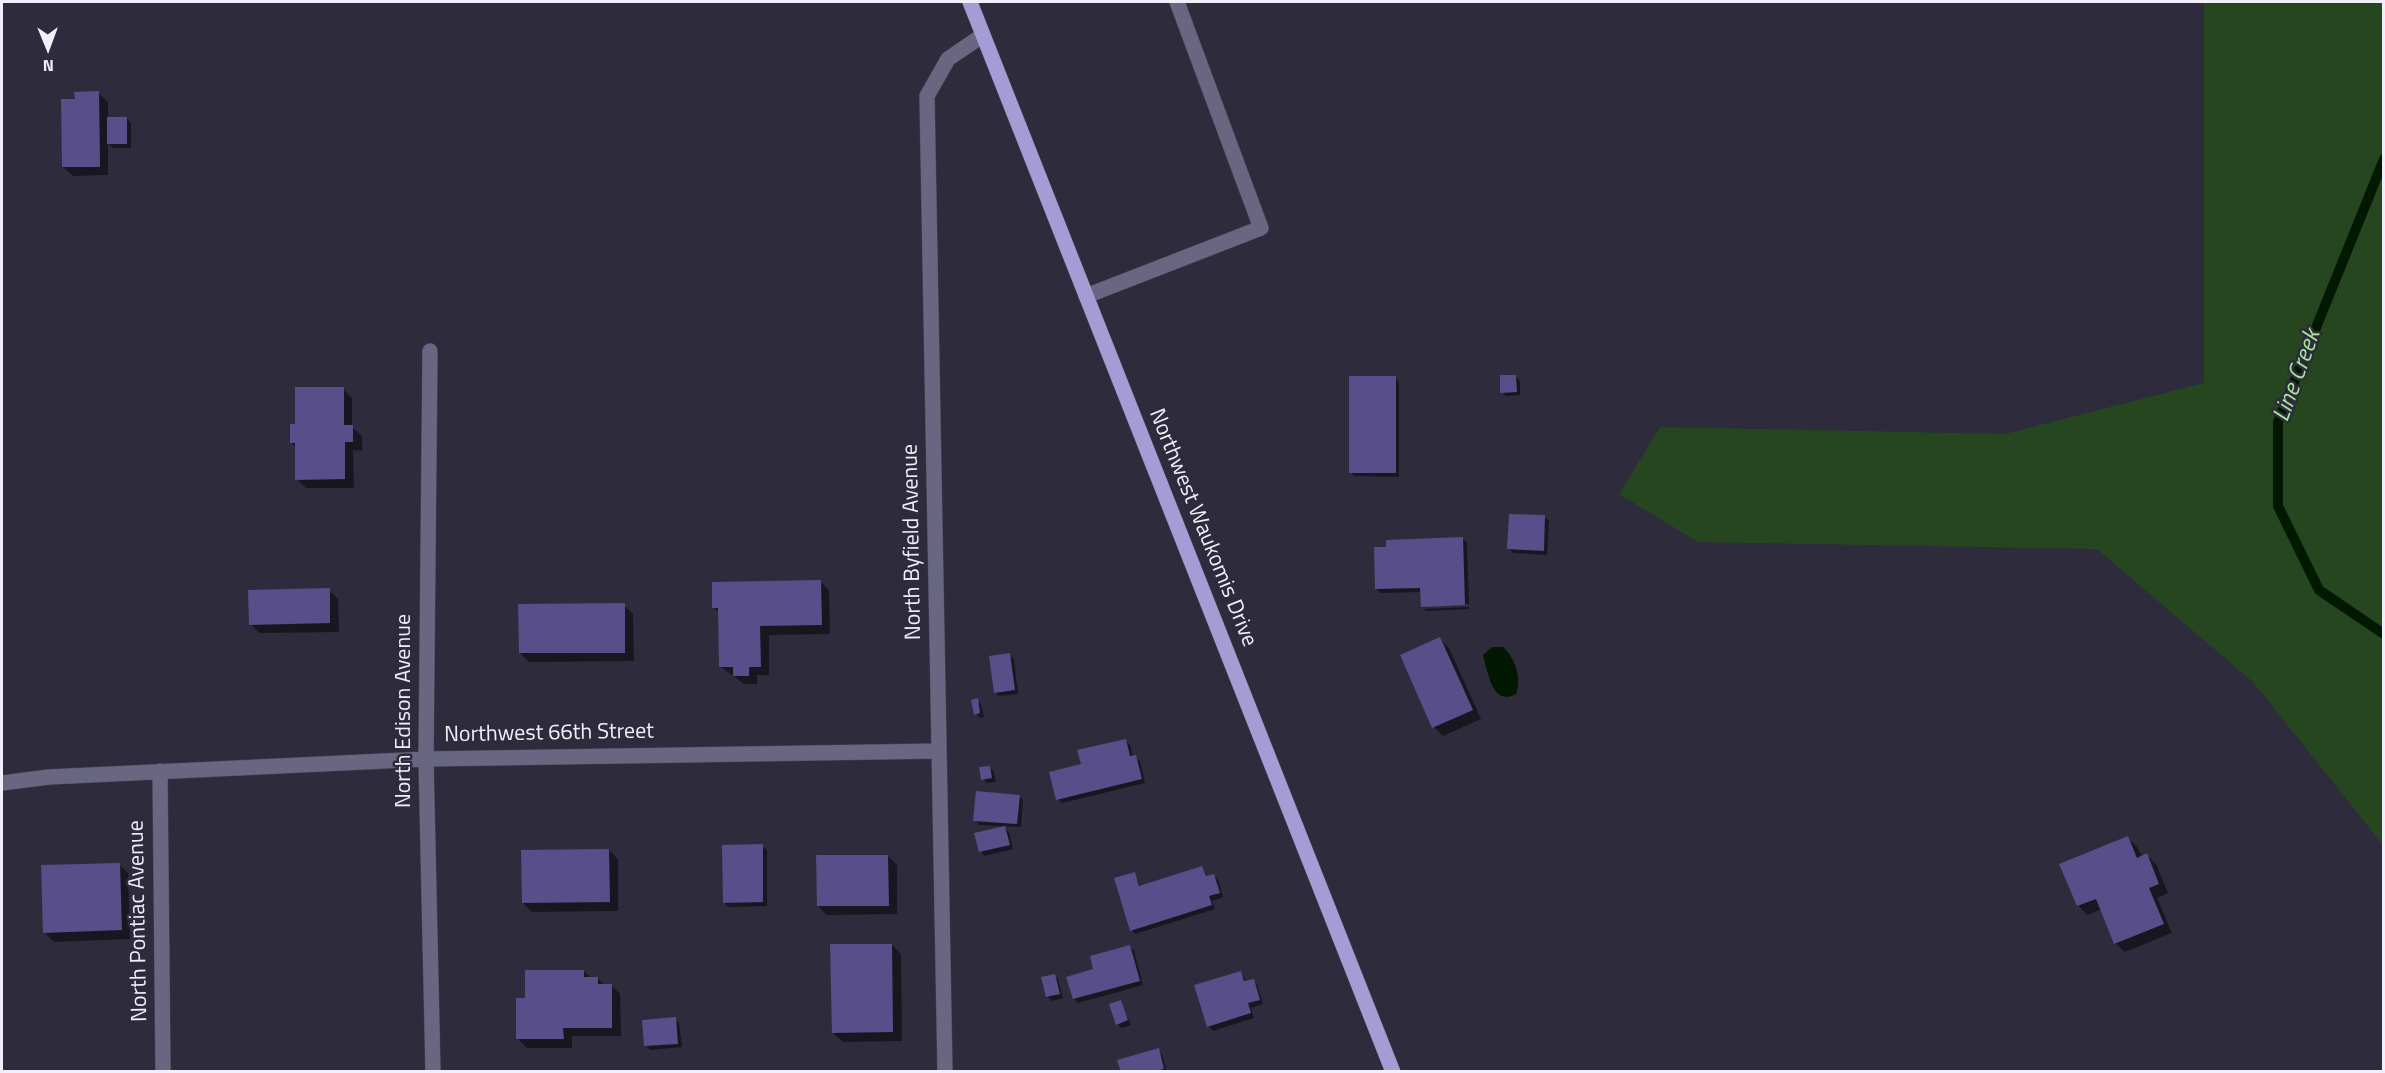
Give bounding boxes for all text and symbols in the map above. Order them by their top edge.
north arrow [18,18,78,78]
text: N [43,54,54,78]
water label: Line Creek [2268,326,2328,426]
street label: Northwest Waukomis Drive [1142,405,1262,651]
street label: North Byfield Avenue [898,444,928,640]
street label: North Edison Avenue [392,614,418,808]
street label: Northwest 66th Street [444,719,654,749]
street label: North Pontiac Avenue [124,820,154,1022]

